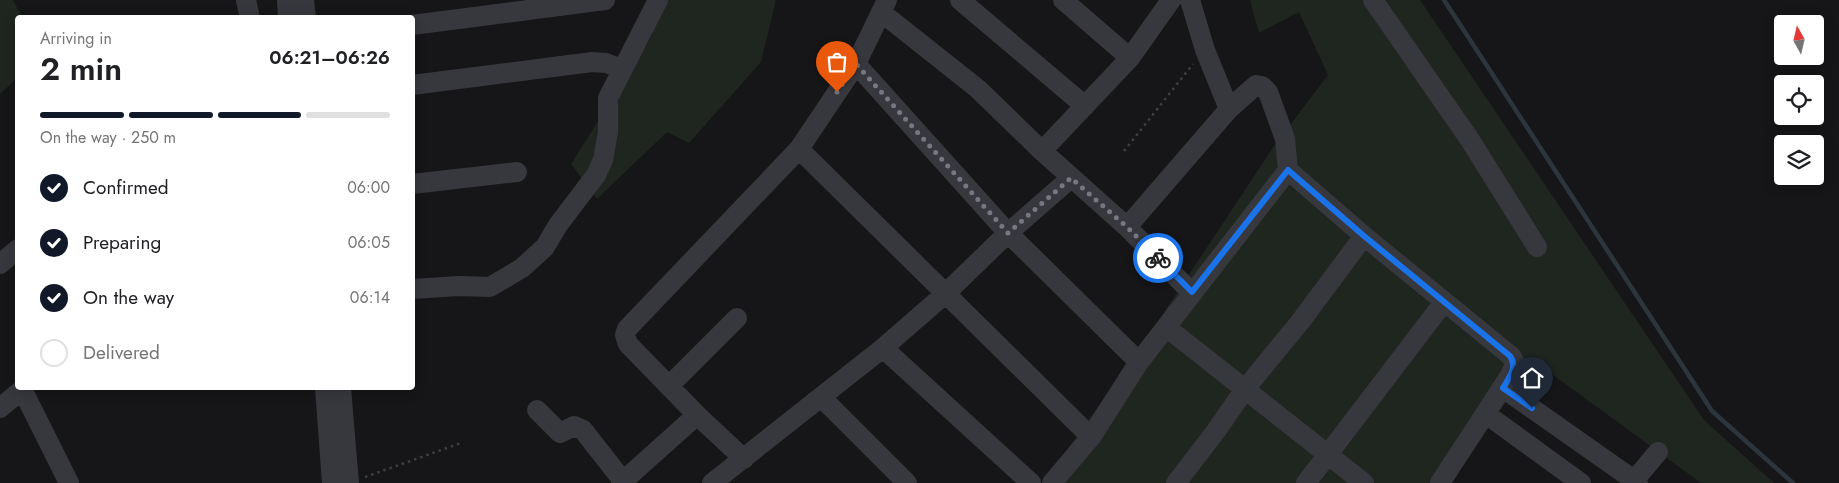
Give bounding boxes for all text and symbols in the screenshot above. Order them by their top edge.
north arrow [1774,15,1824,65]
map controls [1774,15,1824,185]
text: Arriving in [40,27,112,50]
pin [816,41,858,92]
text: 06:21–06:26 [269,44,390,71]
text: 2 min [40,46,122,92]
icon: bag [823,48,851,76]
button: locate [1774,75,1824,125]
text: On the way · 250 m [40,126,176,149]
button: layers [1774,135,1824,185]
icon: check [40,174,68,202]
text: Confirmed [83,174,169,201]
text: 06:00 [347,176,390,199]
icon: check [40,229,68,257]
text: Preparing [83,229,161,256]
text: 06:05 [348,231,390,254]
courier [1133,233,1183,283]
icon: bike [1144,244,1172,272]
icon: check [40,284,68,312]
text: On the way [83,284,174,311]
text: 06:14 [350,286,390,309]
text: Delivered [83,339,160,366]
pin [1511,357,1553,408]
icon: home [1518,364,1546,392]

